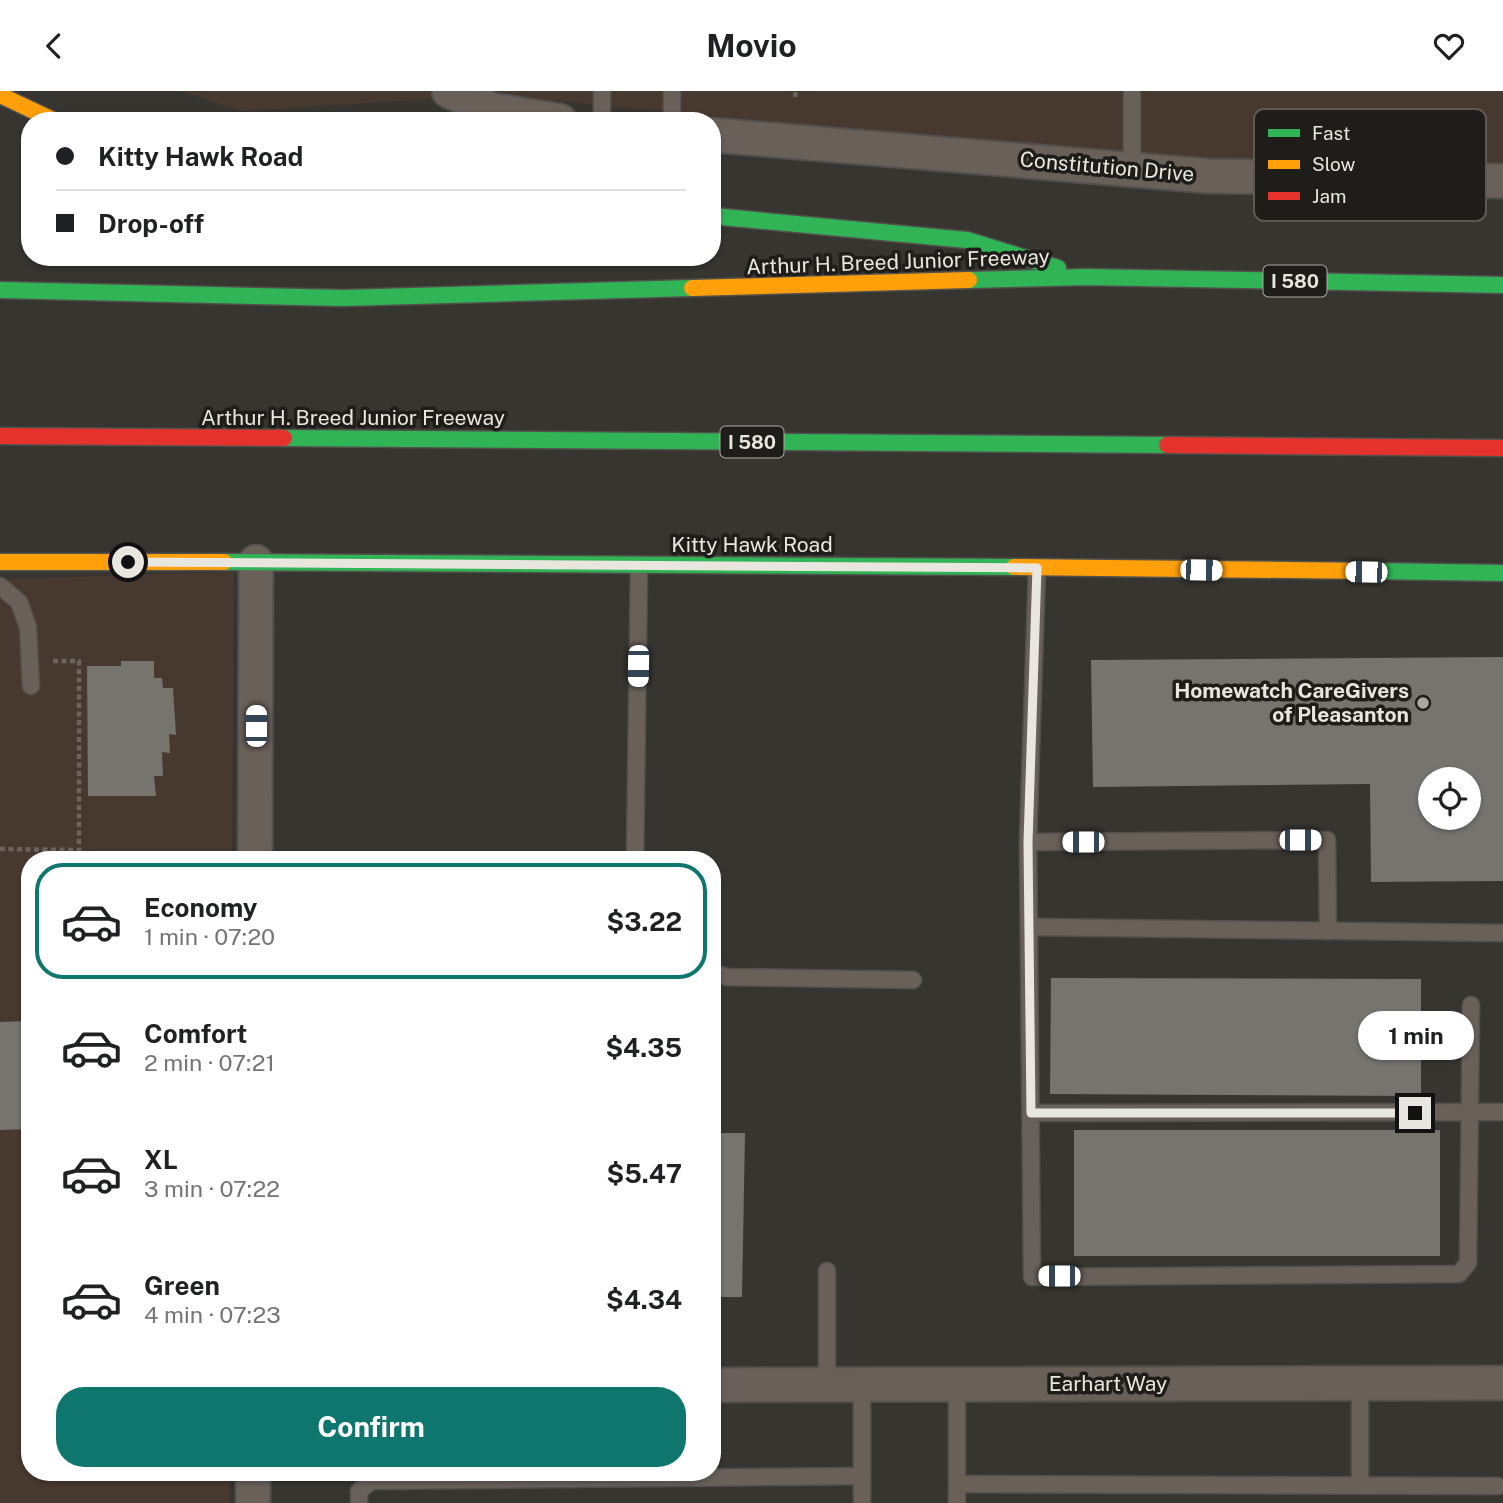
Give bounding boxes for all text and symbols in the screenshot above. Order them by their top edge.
icon: back [35,27,73,65]
text: Movio [706,27,797,64]
icon: heart [1430,27,1468,65]
legend [1254,109,1486,221]
text: Fast [1312,122,1350,144]
text: Kitty Hawk Road [98,141,303,172]
street label: Constitution Drive [1019,146,1195,187]
text: Slow [1312,153,1356,175]
text: Jam [1312,185,1346,207]
text: Drop-off [98,208,204,239]
street label: Arthur H. Breed Junior Freeway [746,244,1050,279]
road number: I 580 [1264,265,1326,297]
street label: Arthur H. Breed Junior Freeway [201,405,505,430]
road number: I 580 [720,427,784,457]
street label: Kitty Hawk Road [671,532,833,557]
route start [112,546,144,578]
car [1180,559,1223,581]
car [1345,561,1388,583]
car [628,645,649,687]
place label: Homewatch CareGivers of Pleasanton [1174,678,1409,727]
marker: Homewatch CareGivers of Pleasanton [1415,695,1431,711]
car [246,705,267,747]
map controls [1418,767,1481,830]
button: locate [1418,767,1481,830]
car [1280,830,1322,851]
car [1063,832,1105,853]
icon: car [60,890,123,953]
text: Economy [144,892,257,923]
text: $3.22 [606,906,682,937]
text: 1 min · 07:20 [144,923,275,950]
callout: 1 min [1357,1011,1473,1061]
icon: car [60,1016,123,1079]
text: Comfort [144,1018,247,1049]
text: 1 min [1388,1022,1444,1049]
text: $4.35 [605,1032,682,1063]
text: 2 min · 07:21 [144,1049,275,1076]
route end [1399,1097,1431,1129]
icon: car [60,1142,123,1205]
text: XL [144,1144,178,1175]
text: $5.47 [606,1158,682,1189]
text: 3 min · 07:22 [144,1175,280,1202]
car [1039,1266,1081,1287]
icon: car [60,1268,123,1331]
text: Green [144,1270,220,1301]
text: $4.34 [606,1284,682,1315]
text: 4 min · 07:23 [144,1301,281,1328]
street label: Earhart Way [1049,1371,1167,1396]
button: Confirm [56,1387,686,1467]

